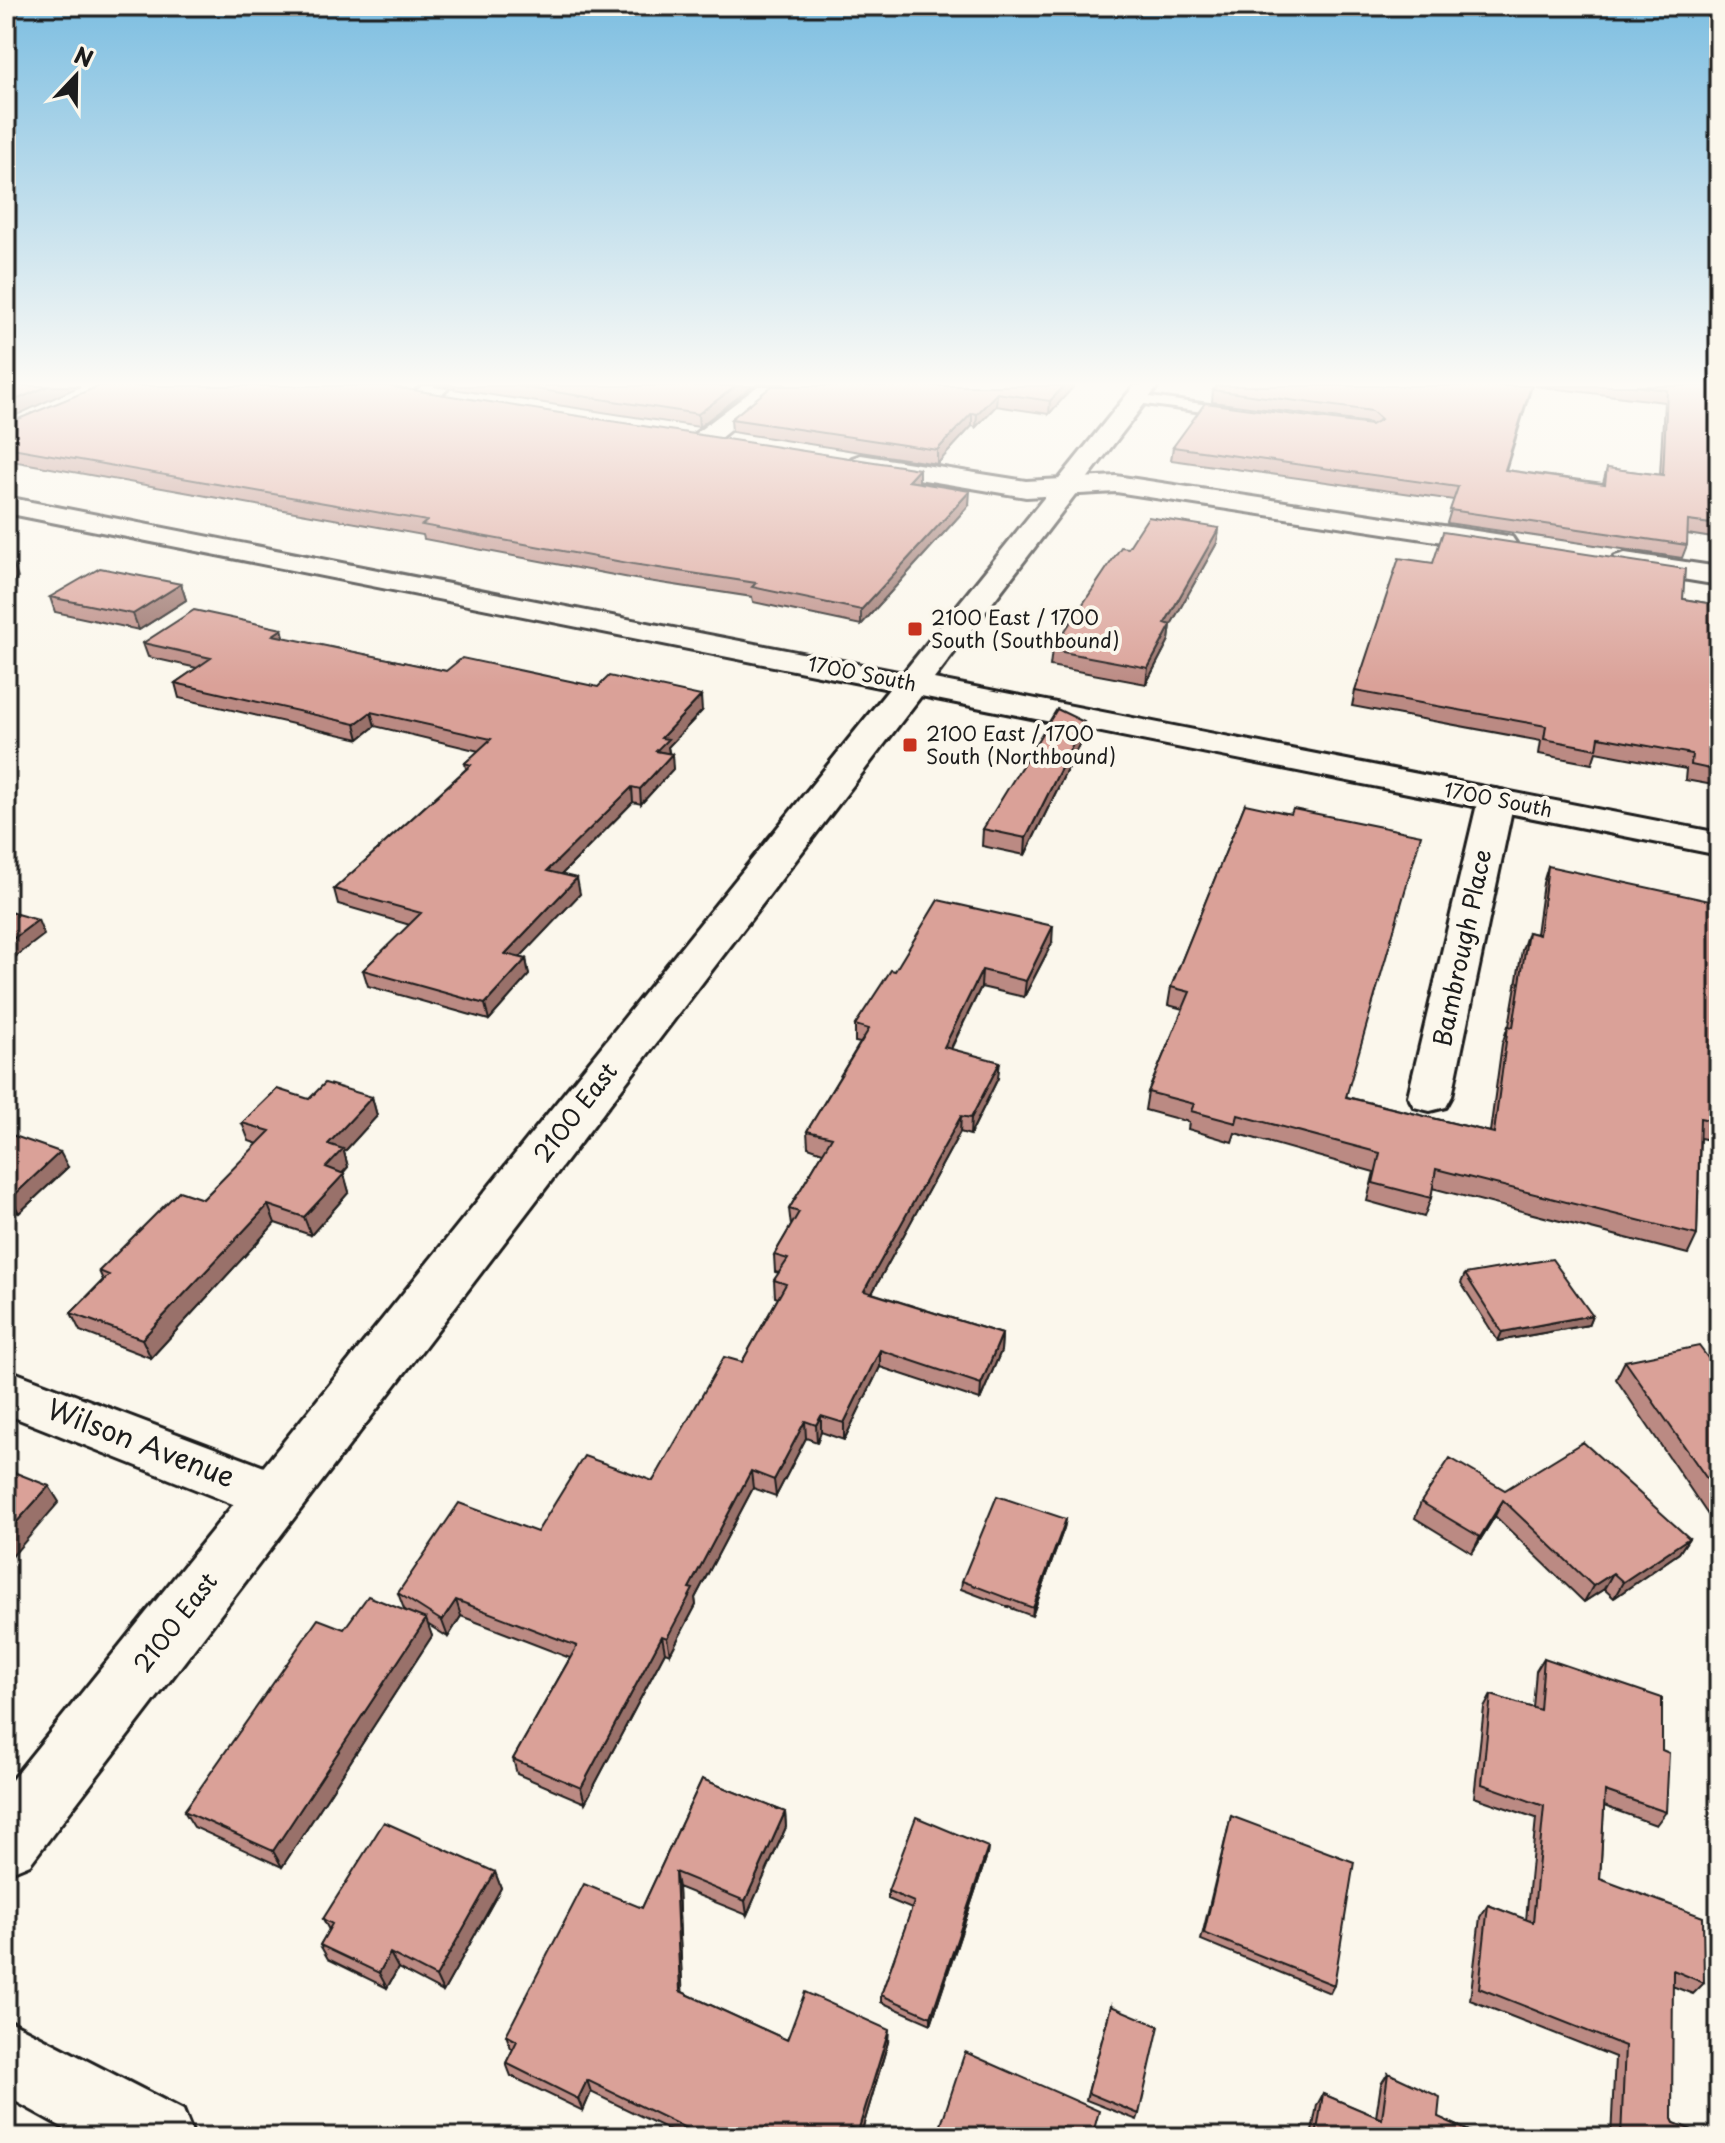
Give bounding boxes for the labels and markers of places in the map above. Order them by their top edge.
place label: 2100 East / 1700 South (Southbound) [931,602,1120,655]
marker: 2100 East / 1700 South (Southbound) [906,620,924,638]
place label: 2100 East / 1700 South (Northbound) [926,718,1116,771]
marker: 2100 East / 1700 South (Northbound) [901,736,919,754]

